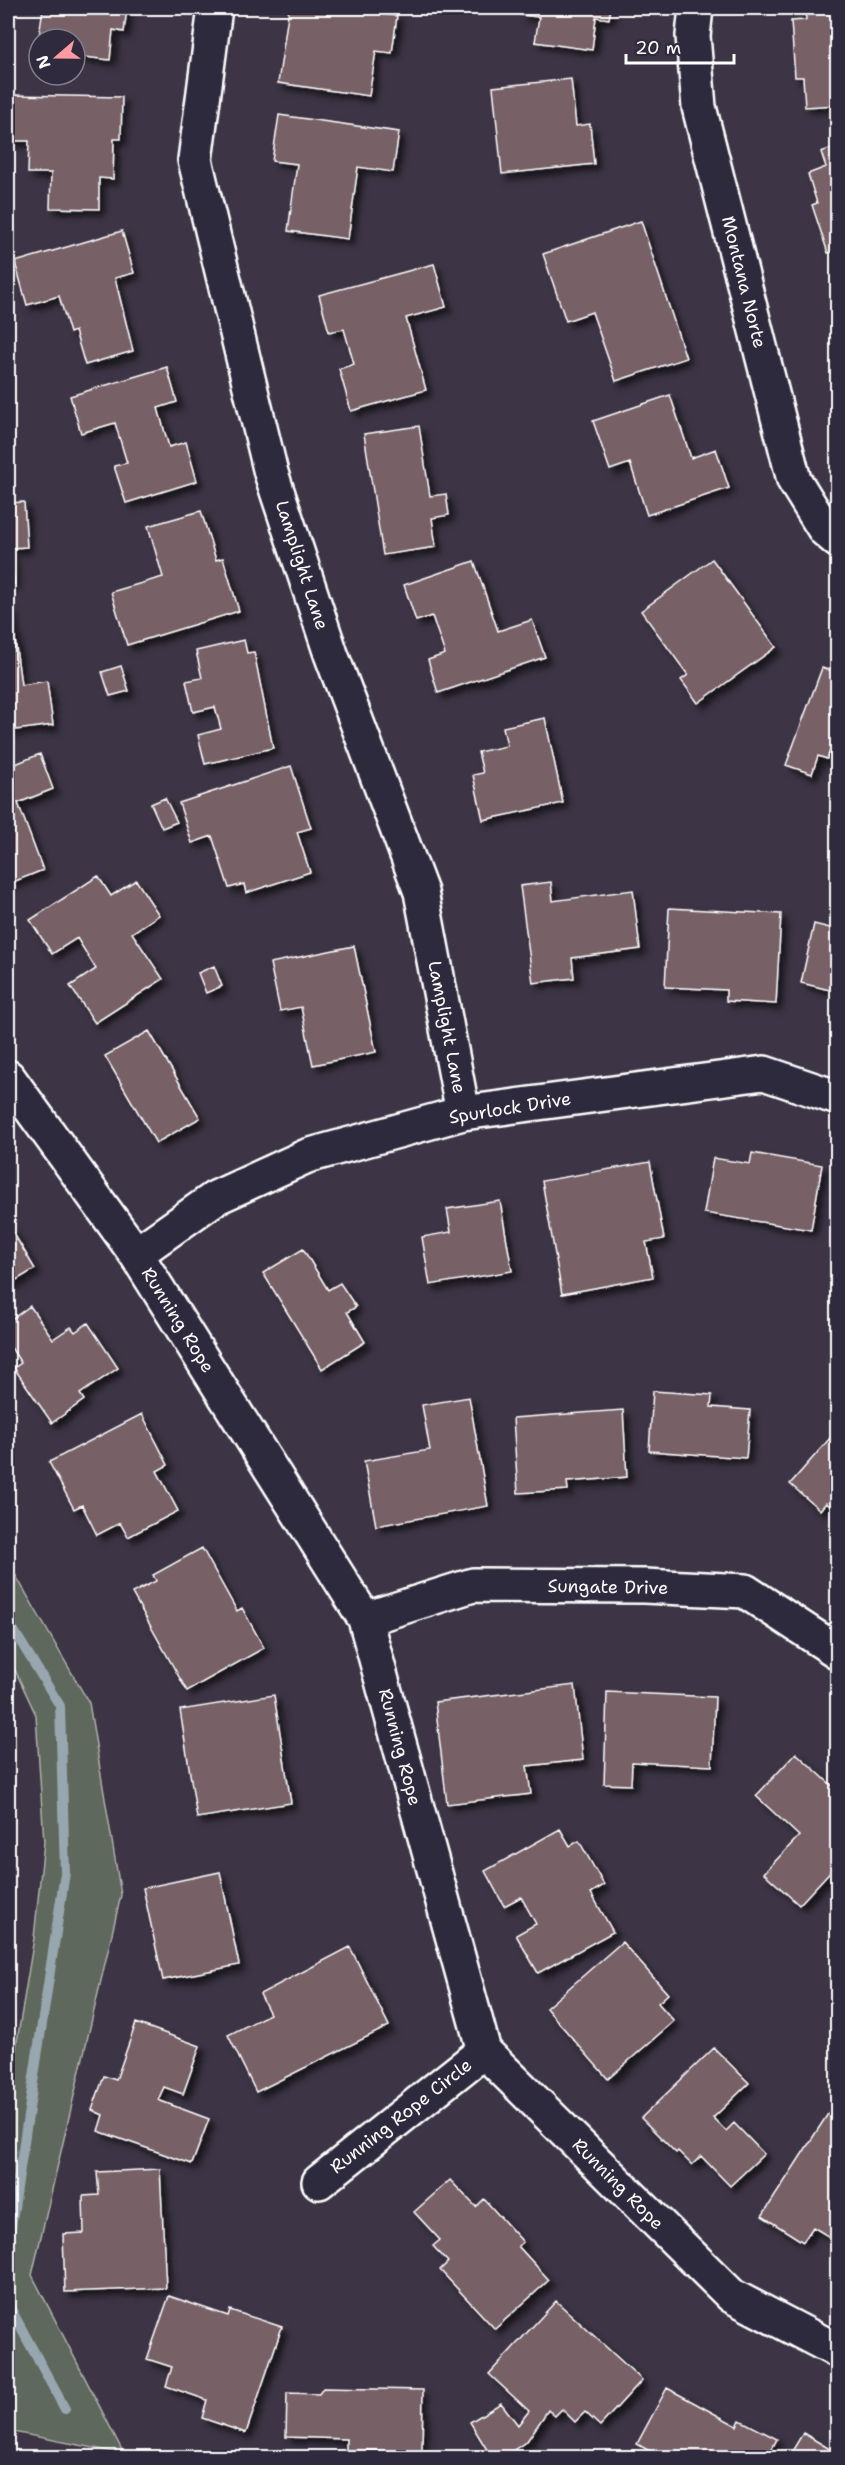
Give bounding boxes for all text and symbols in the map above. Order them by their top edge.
north arrow [27,27,87,87]
scale bar [626,27,734,65]
text: 20 m [635,36,681,60]
text: N [31,52,55,72]
street label: Montana Norte [716,213,772,351]
street label: Lamplight Lane [270,497,334,633]
street label: Lamplight Lane [422,959,472,1095]
street label: Spurlock Drive [447,1086,573,1130]
street label: Running Rope [136,1263,220,1377]
street label: Sungate Drive [548,1574,668,1600]
street label: Running Rope [373,1686,427,1808]
street label: Running Rope Circle [325,2053,477,2179]
street label: Running Rope [567,2133,669,2235]

